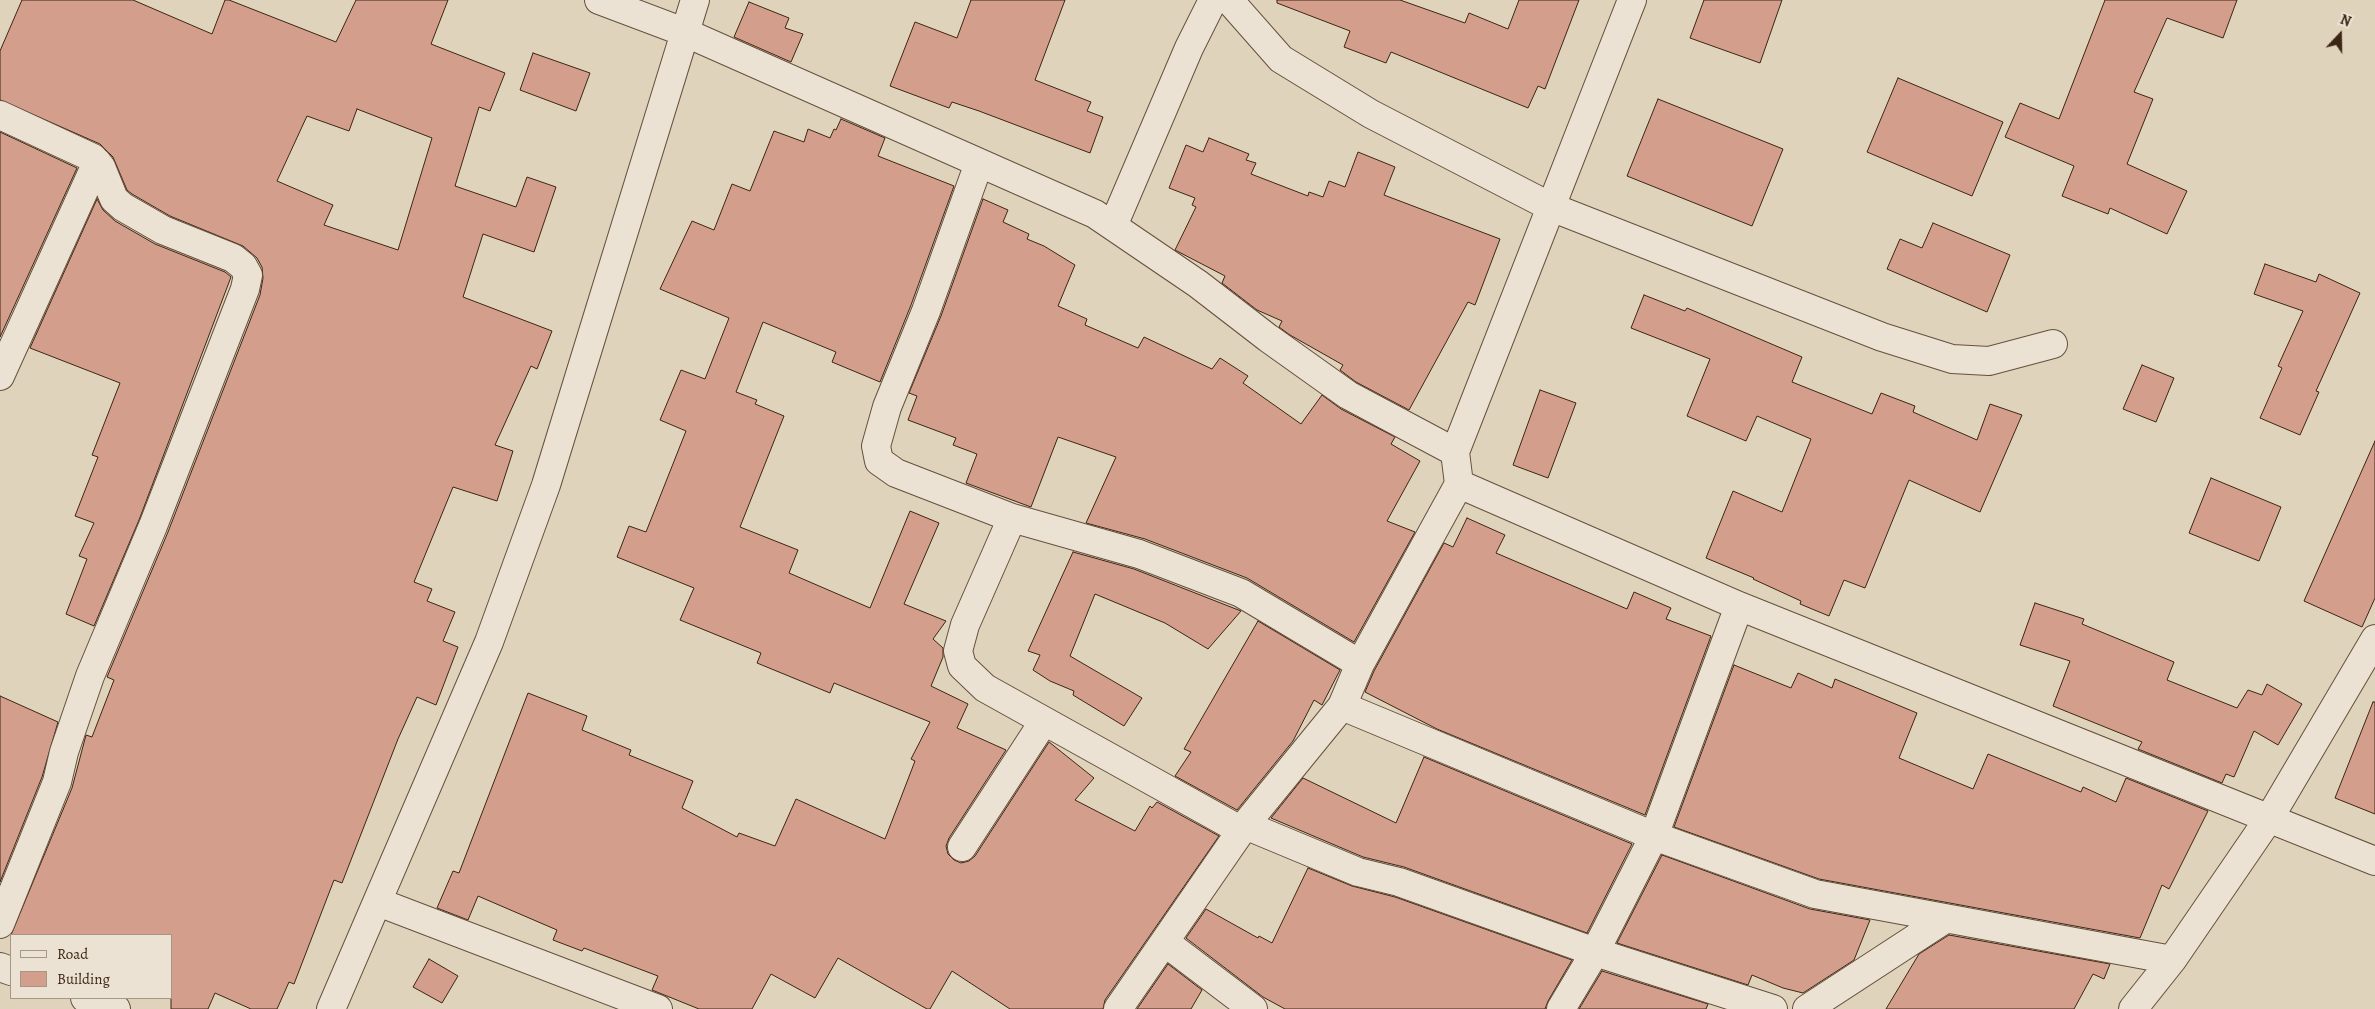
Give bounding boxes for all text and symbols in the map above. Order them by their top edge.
north arrow [2315,10,2365,60]
text: N [2337,10,2354,31]
legend [10,934,172,999]
text: Road [57,944,88,964]
text: Building [57,969,110,989]

